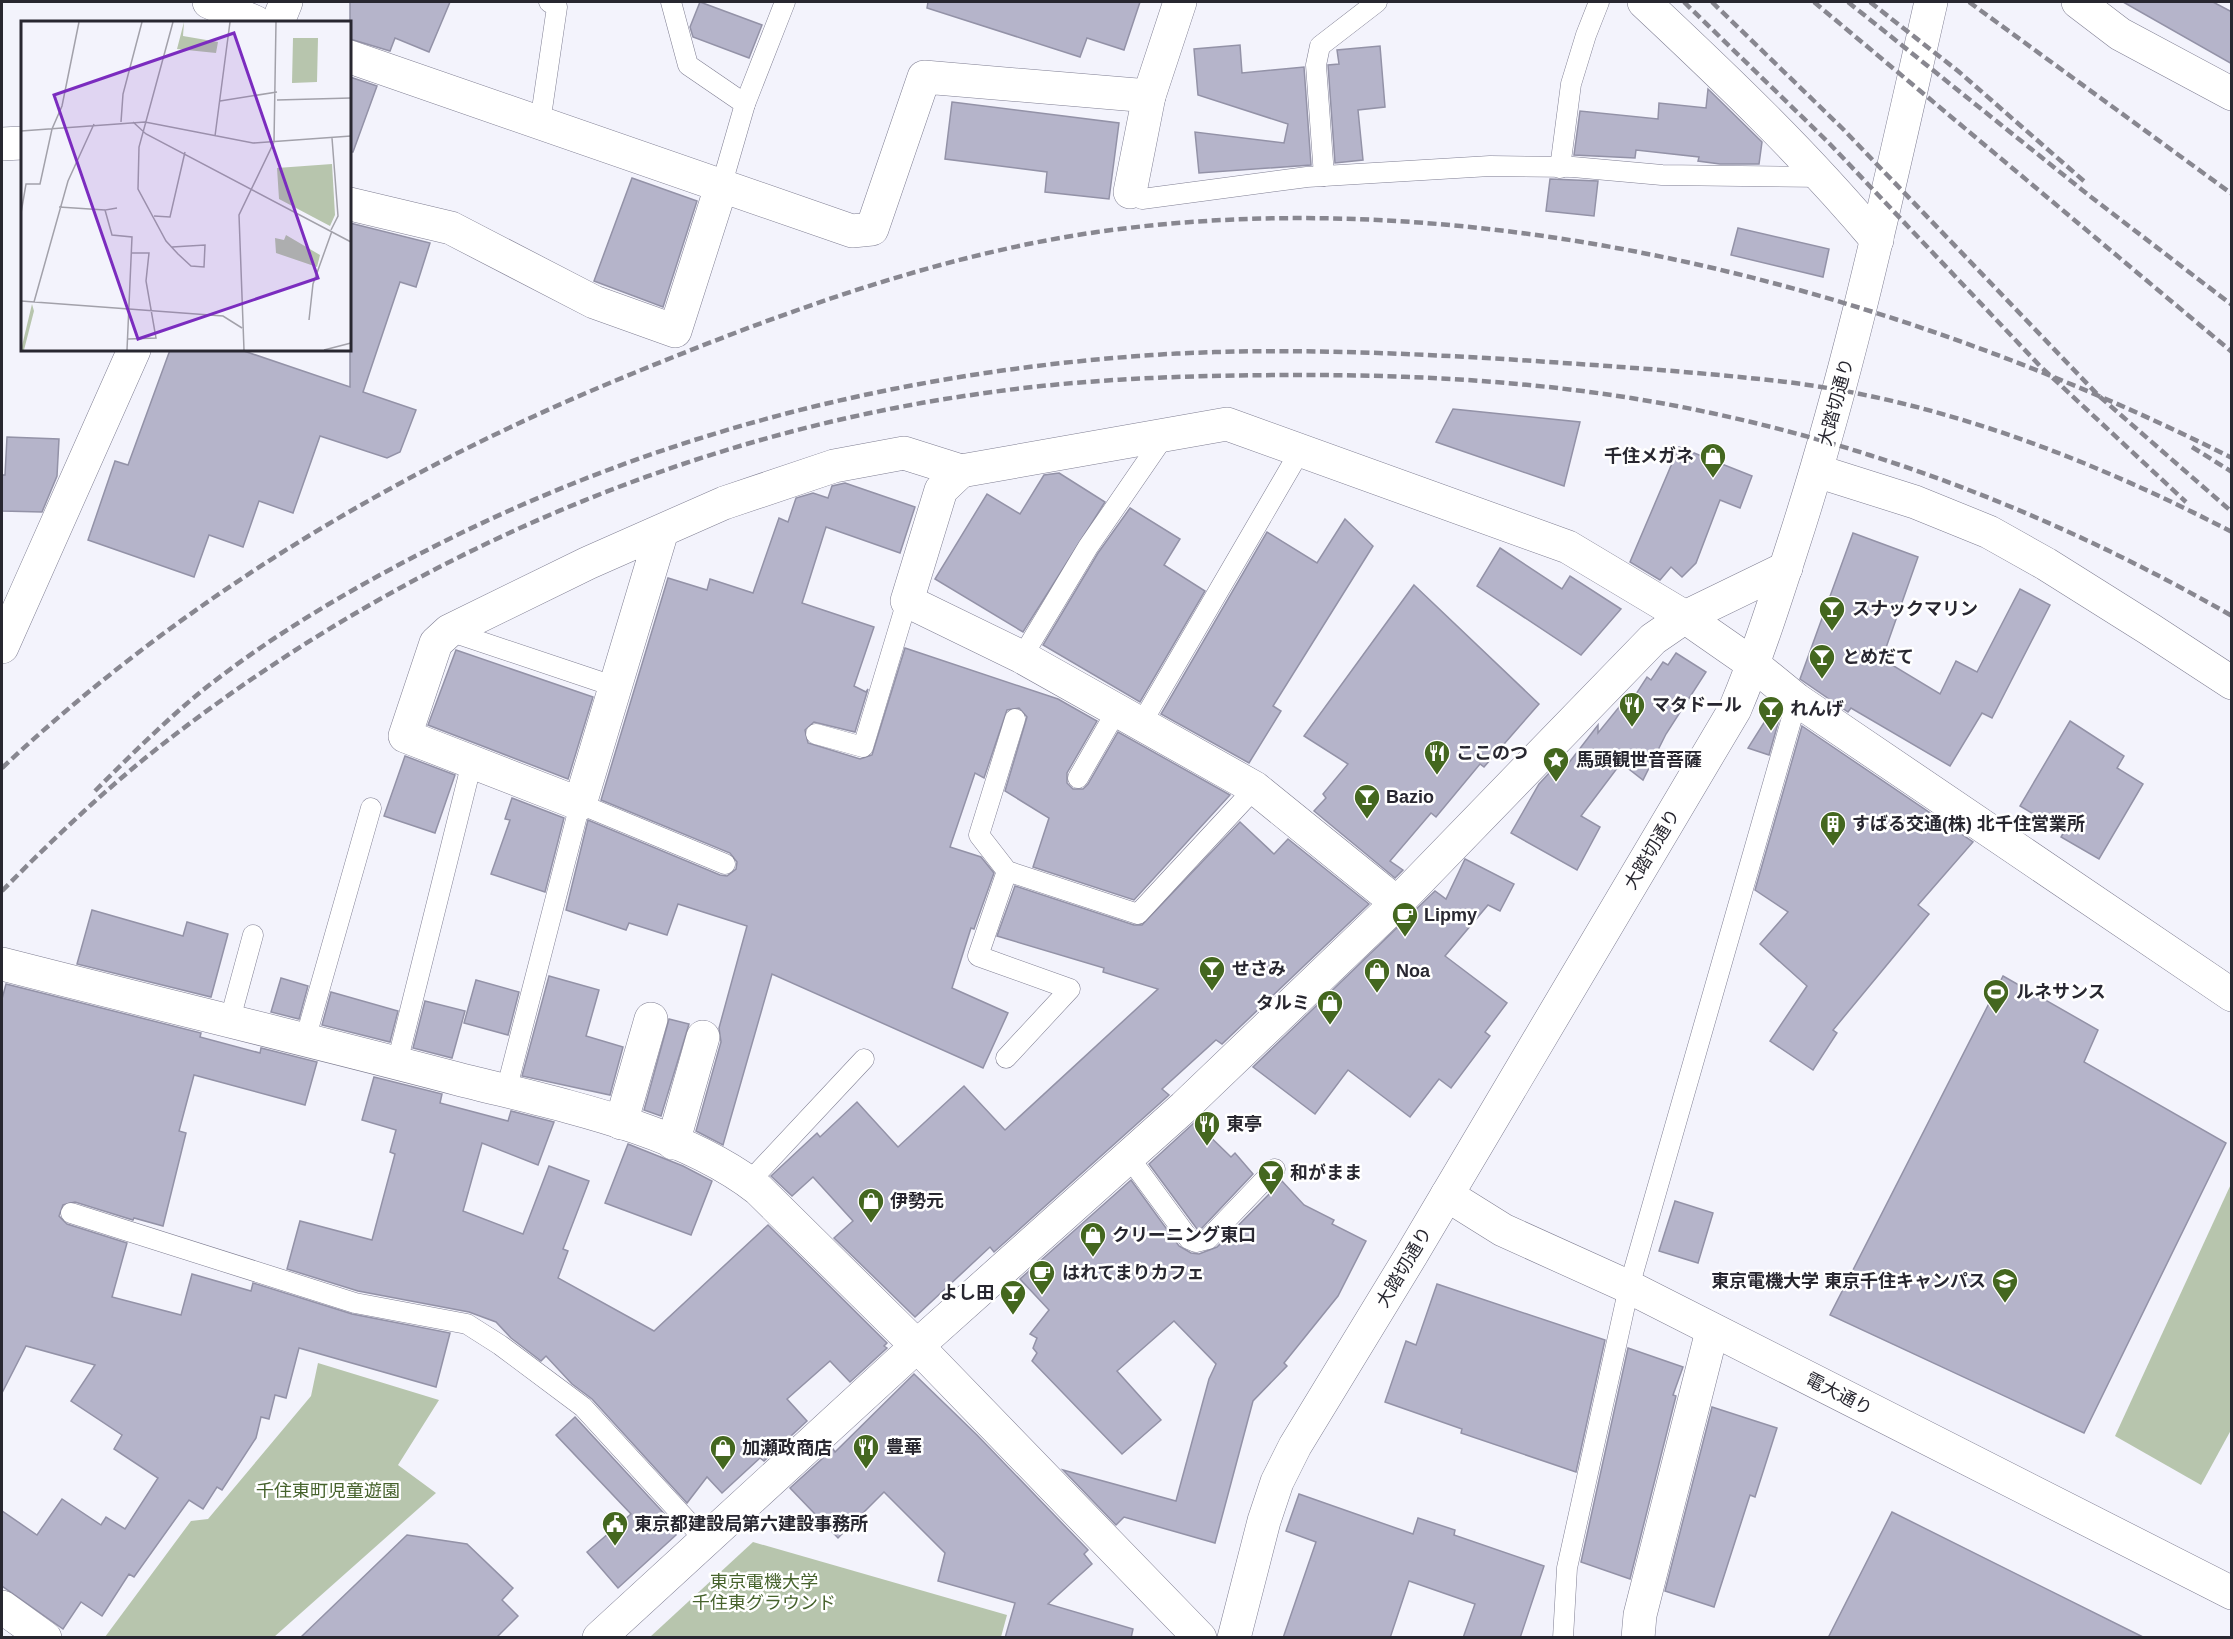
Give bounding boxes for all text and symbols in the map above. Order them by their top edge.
inset map [21,21,351,351]
street label: 大踏切通り [1815,356,1857,448]
shop icon: 千住メガネ [1698,441,1728,479]
place label: 千住メガネ [1604,446,1694,466]
bar icon: スナックマリン [1817,594,1847,632]
place label: スナックマリン [1852,599,1978,619]
bar icon: とめだて [1807,642,1837,680]
place label: とめだて [1842,647,1914,667]
restaurant icon: マタドール [1617,690,1647,728]
bar icon: れんげ [1756,694,1786,732]
place label: マタドール [1652,695,1742,715]
place label: れんげ [1790,699,1844,719]
restaurant icon: ここのつ [1422,738,1452,776]
place label: ここのつ [1456,743,1528,763]
place icon: 馬頭観世音菩薩 [1541,745,1571,783]
place label: 馬頭観世音菩薩 [1576,750,1702,770]
bar icon: Bazio [1352,782,1382,820]
place label: Bazio [1386,787,1434,807]
street label: 大踏切通り [1620,805,1684,893]
building icon: すばる交通(株) 北千住営業所 [1818,809,1848,847]
place label: すばる交通(株) 北千住営業所 [1852,814,2085,834]
cafe icon: Lipmy [1390,900,1420,938]
place label: Lipmy [1424,905,1477,925]
bar icon: せさみ [1197,954,1227,992]
shop icon: Noa [1362,956,1392,994]
place label: せさみ [1232,959,1286,979]
place label: Noa [1396,961,1431,981]
sports icon: ルネサンス [1981,977,2011,1015]
place label: ルネサンス [2016,982,2106,1002]
shop icon: タルミ [1315,988,1345,1026]
place label: タルミ [1256,993,1310,1013]
restaurant icon: 東亭 [1192,1109,1222,1147]
place label: 東亭 [1226,1114,1262,1134]
bar icon: 和がまま [1256,1158,1286,1196]
place label: 和がまま [1290,1163,1362,1183]
shop icon: 伊勢元 [856,1186,886,1224]
place label: 伊勢元 [890,1191,944,1211]
shop icon: クリーニング東口 [1078,1220,1108,1258]
street label: 大踏切通り [1372,1223,1436,1311]
place label: クリーニング東口 [1112,1225,1256,1245]
cafe icon: はれてまりカフェ [1027,1258,1057,1296]
place label: はれてまりカフェ [1062,1263,1205,1283]
school or university icon: 東京電機大学 東京千住キャンパス [1990,1266,2020,1304]
place label: 東京電機大学 東京千住キャンパス [1711,1271,1986,1291]
bar icon: よし田 [998,1278,1028,1316]
place label: よし田 [940,1283,994,1303]
street label: 電大通り [1802,1369,1876,1419]
restaurant icon: 豊華 [851,1432,881,1470]
shop icon: 加瀬政商店 [708,1433,738,1471]
place label: 加瀬政商店 [742,1437,832,1458]
place label: 豊華 [886,1437,922,1457]
park label: 千住東町児童遊園 [256,1481,400,1501]
public building icon: 東京都建設局第六建設事務所 [600,1509,630,1547]
place label: 東京都建設局第六建設事務所 [634,1514,868,1534]
park label: 東京電機大学 千住東グラウンド [692,1572,836,1613]

